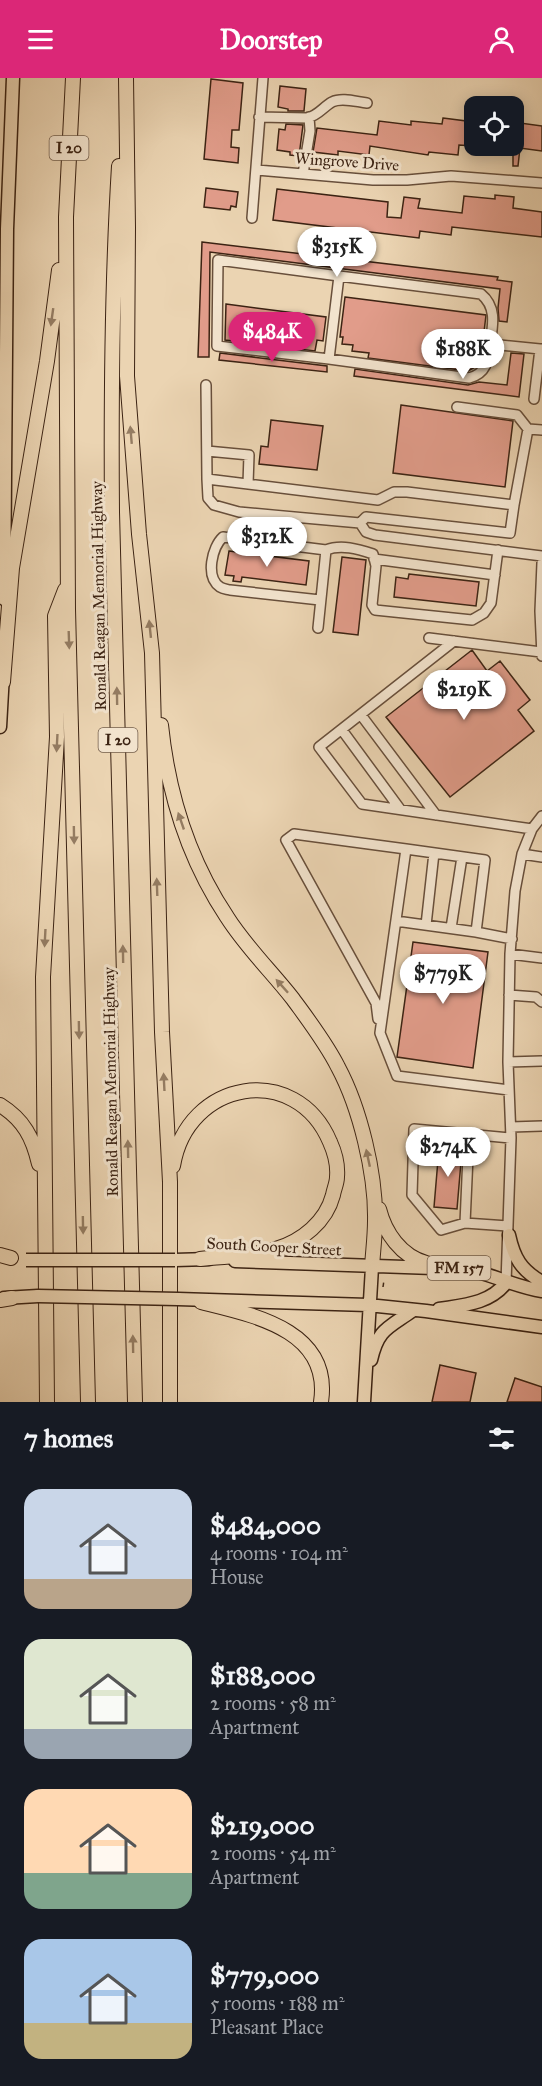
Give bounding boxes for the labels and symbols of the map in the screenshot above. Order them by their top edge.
road number: I 20 [50,136,88,160]
street label: Wingrove Drive [294,148,400,176]
pin: $315K [295,227,379,278]
one-way arrow [48,307,57,326]
pin: $484K [230,312,314,363]
pin: $188K [421,329,505,380]
one-way arrow [126,426,136,445]
street label: Ronald Reagan Memorial Highway [87,480,111,711]
pin: $312K [225,517,309,568]
one-way arrow [145,620,155,639]
one-way arrow [64,631,74,650]
pin: $219K [422,670,506,721]
one-way arrow [112,686,122,705]
road number: I 20 [98,728,138,752]
one-way arrow [52,734,61,753]
one-way arrow [176,812,186,830]
one-way arrow [69,826,78,845]
one-way arrow [153,878,162,897]
one-way arrow [41,928,50,947]
one-way arrow [118,944,128,963]
pin: $779K [401,954,485,1005]
street label: Ronald Reagan Memorial Highway [99,966,123,1197]
one-way arrow [275,979,289,994]
one-way arrow [74,1021,84,1040]
one-way arrow [159,1073,168,1092]
pin: $274K [406,1127,490,1178]
one-way arrow [123,1139,133,1158]
one-way arrow [363,1149,372,1168]
one-way arrow [79,1216,88,1235]
street label: South Cooper Street [206,1233,342,1260]
road number: FM 157 [428,1256,490,1280]
one-way arrow [128,1334,138,1353]

